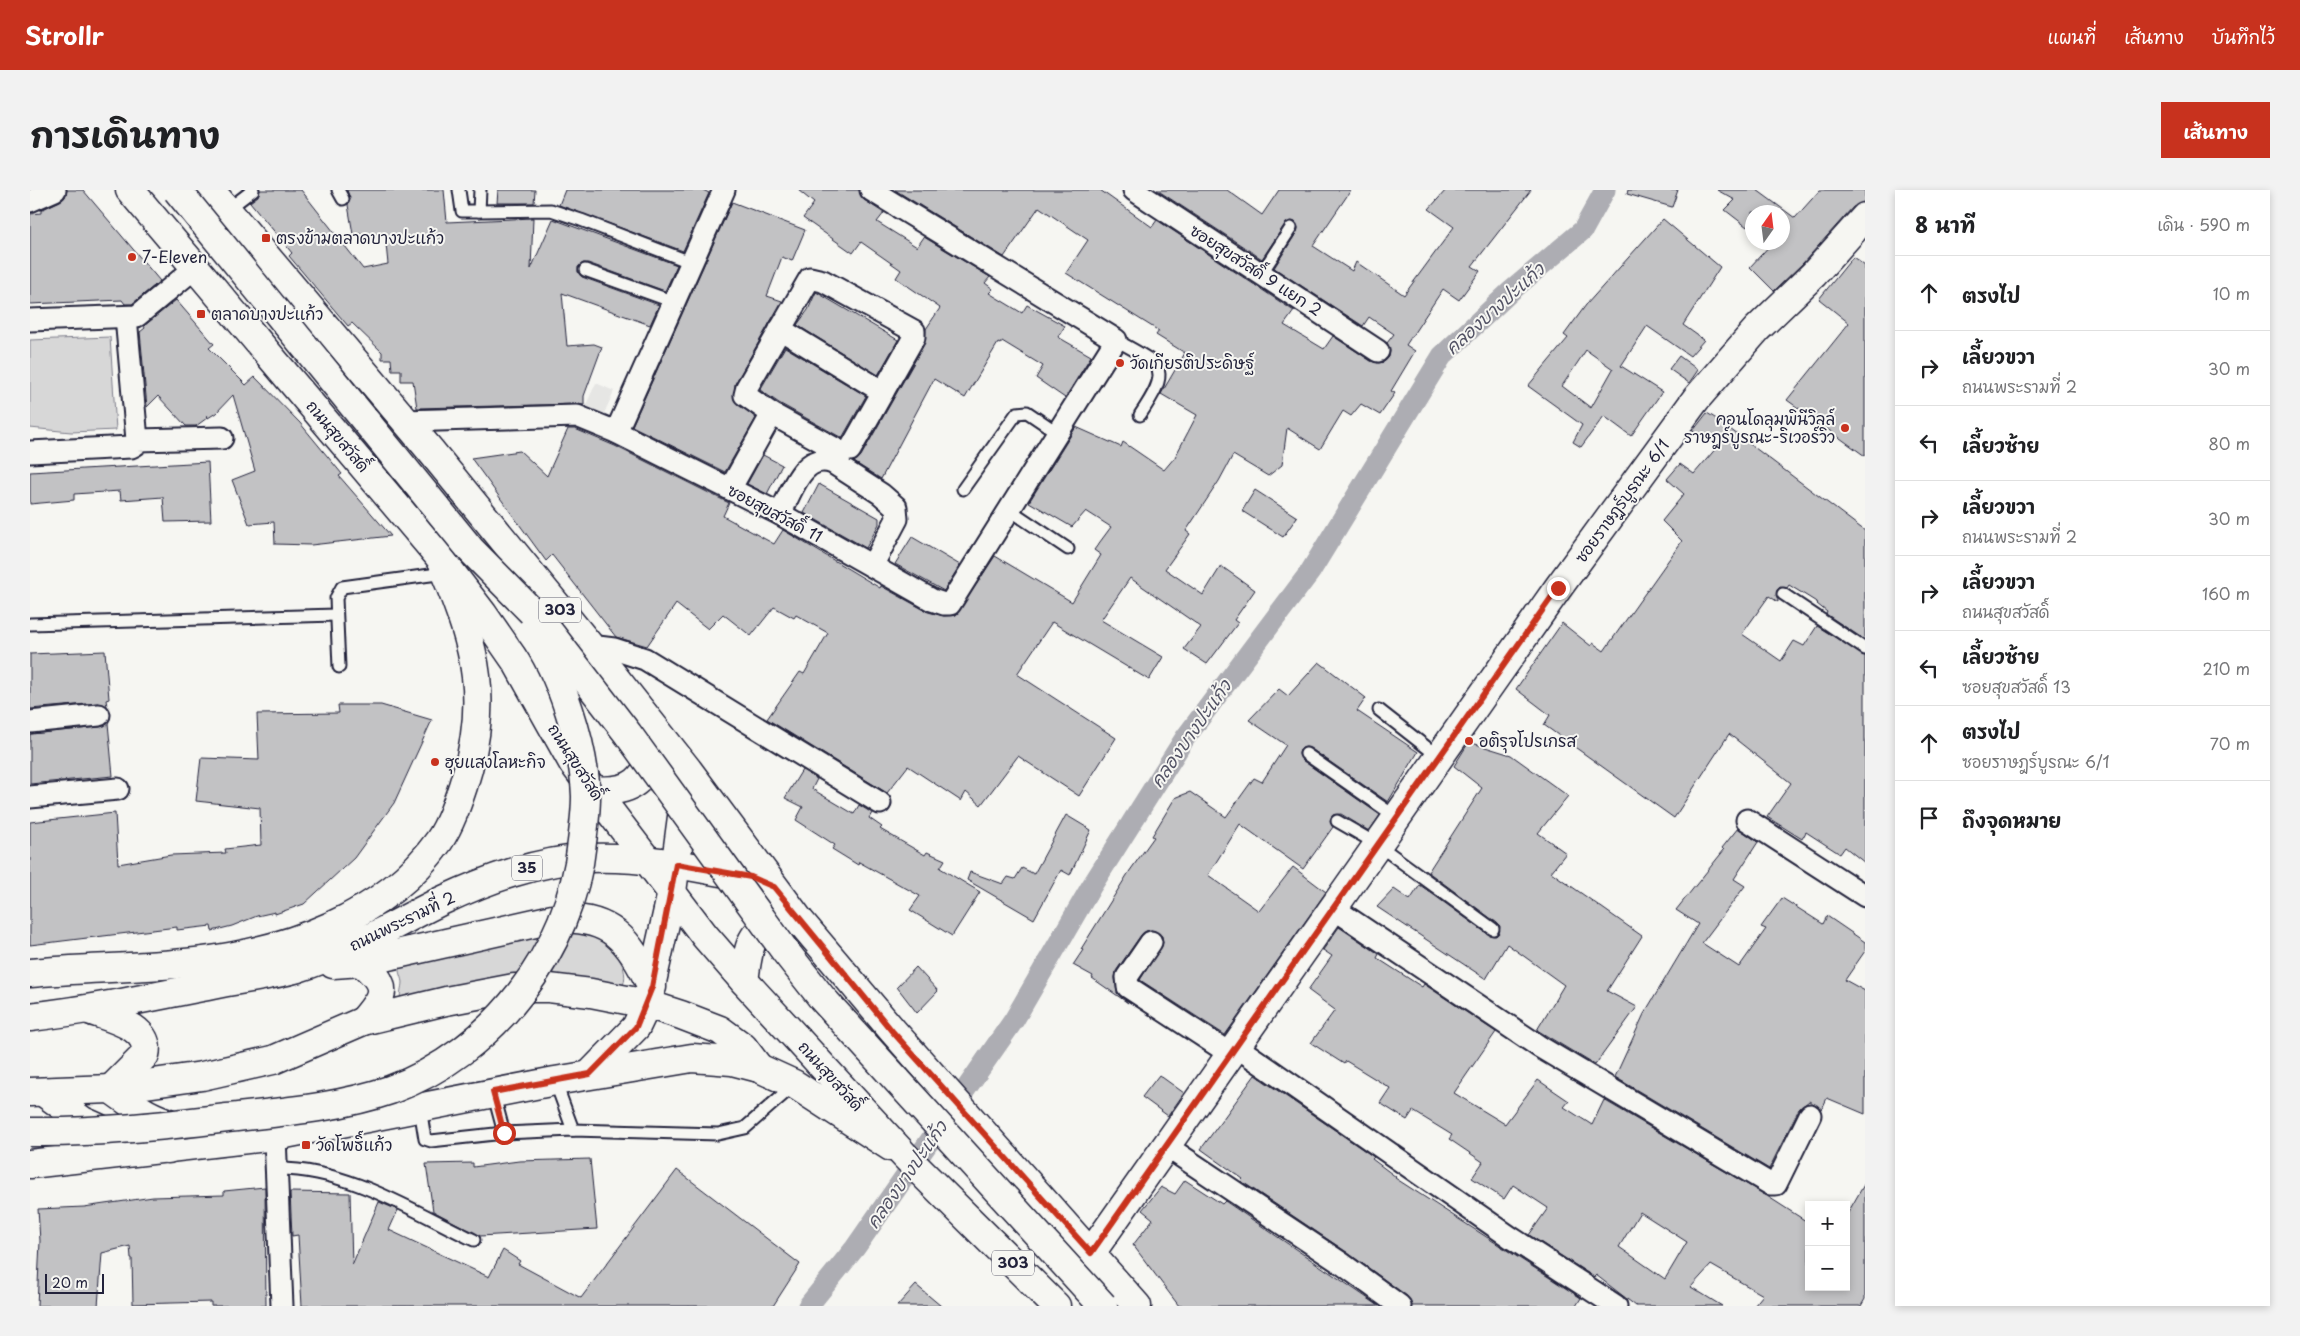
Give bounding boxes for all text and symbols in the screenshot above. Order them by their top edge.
text: Strollr [25,17,104,53]
text: แผนที่ [2048,23,2096,50]
text: เส้นทาง [2124,23,2184,50]
text: บันทึกไว้ [2212,23,2275,50]
button: เส้นทาง [2161,102,2270,158]
text: การเดินทาง [30,107,220,160]
north arrow [1745,205,1790,250]
text: 8 นาที [1915,208,1975,240]
text: เดิน · 590 m [2157,212,2250,236]
street label: ซอยสุขสวัสดิ์ 9 แยก 2 [1185,215,1329,323]
place label: ตรงข้ามตลาดบางปะแก้ว [276,225,444,249]
marker: ตรงข้ามตลาดบางปะแก้ว [260,232,272,244]
place label: 7-Eleven [142,244,207,268]
marker: 7-Eleven [126,251,138,263]
water label: คลองบางปะแก้ว [1438,255,1551,360]
icon: ahead [1915,279,1943,307]
text: ตรงไป [1962,281,2020,309]
text: 10 m [2213,281,2250,305]
place label: ตลาดบางปะแก้ว [211,301,324,325]
marker: ตลาดบางปะแก้ว [195,308,207,320]
text: เลี้ยวขวา [1962,342,2035,370]
place label: วัดเกียรติประดิษฐ์ [1130,350,1255,375]
icon: right [1915,354,1943,382]
text: 30 m [2208,356,2250,380]
marker: วัดเกียรติประดิษฐ์ [1114,357,1126,369]
text: ถนนพระรามที่ 2 [1962,374,2077,398]
street label: ถนนสุขสวัสดิ์ [300,393,378,478]
place label: คอนโดลุมพินีวิลล์ ราษฎร์บูรณะ-ริเวอร์วิว [1684,406,1835,450]
marker: คอนโดลุมพินีวิลล์ ราษฎร์บูรณะ-ริเวอร์วิว [1839,422,1851,434]
icon: left [1915,429,1943,457]
text: เลี้ยวซ้าย [1962,431,2039,459]
text: 80 m [2208,431,2250,455]
street label: ซอยราษฎร์บูรณะ 6/1 [1568,434,1676,568]
street label: ซอยสุขสวัสดิ์ 11 [723,475,828,549]
text: เลี้ยวขวา [1962,492,2035,520]
icon: right [1915,504,1943,532]
text: 30 m [2208,506,2250,530]
text: ถนนพระรามที่ 2 [1962,524,2077,548]
text: เลี้ยวขวา [1962,567,2035,595]
route end [1547,577,1570,600]
icon: right [1915,579,1943,607]
text: 160 m [2202,581,2250,605]
road number: 303 [539,598,581,622]
text: ถนนสุขสวัสดิ์ [1962,599,2049,623]
text: เลี้ยวซ้าย [1962,642,2039,670]
icon: left [1915,654,1943,682]
text: 210 m [2202,656,2250,680]
water label: คลองบางปะแก้ว [1143,673,1238,792]
text: ซอยสุขสวัสดิ์ 13 [1962,674,2071,698]
street label: ถนนสุขสวัสดิ์ [541,717,613,806]
text: ตรงไป [1962,717,2020,745]
place label: อติรุจโปรเกรส [1479,728,1577,754]
icon: ahead [1915,729,1943,757]
text: 70 m [2210,731,2250,755]
marker: อติรุจโปรเกรส [1463,735,1475,747]
place label: ฮุยแสงโลหะกิจ [445,749,546,775]
text: ซอยราษฎร์บูรณะ 6/1 [1962,749,2110,773]
marker: ฮุยแสงโลหะกิจ [429,756,441,768]
icon: arrive [1915,804,1943,832]
text: ถึงจุดหมาย [1962,806,2061,834]
road number: 35 [512,856,542,880]
street label: ถนนพระรามที่ 2 [344,882,459,956]
street label: ถนนสุขสวัสดิ์ [792,1033,872,1117]
water label: คลองบางปะแก้ว [859,1114,954,1233]
route start [493,1122,516,1145]
place label: วัดโพธิ์แก้ว [316,1130,392,1156]
marker: วัดโพธิ์แก้ว [300,1139,312,1151]
map controls [1805,1201,1850,1291]
button: + [1805,1201,1850,1246]
button: − [1805,1246,1850,1291]
road number: 303 [992,1250,1034,1276]
scale bar [45,1271,104,1294]
text: 20 m [52,1272,88,1293]

